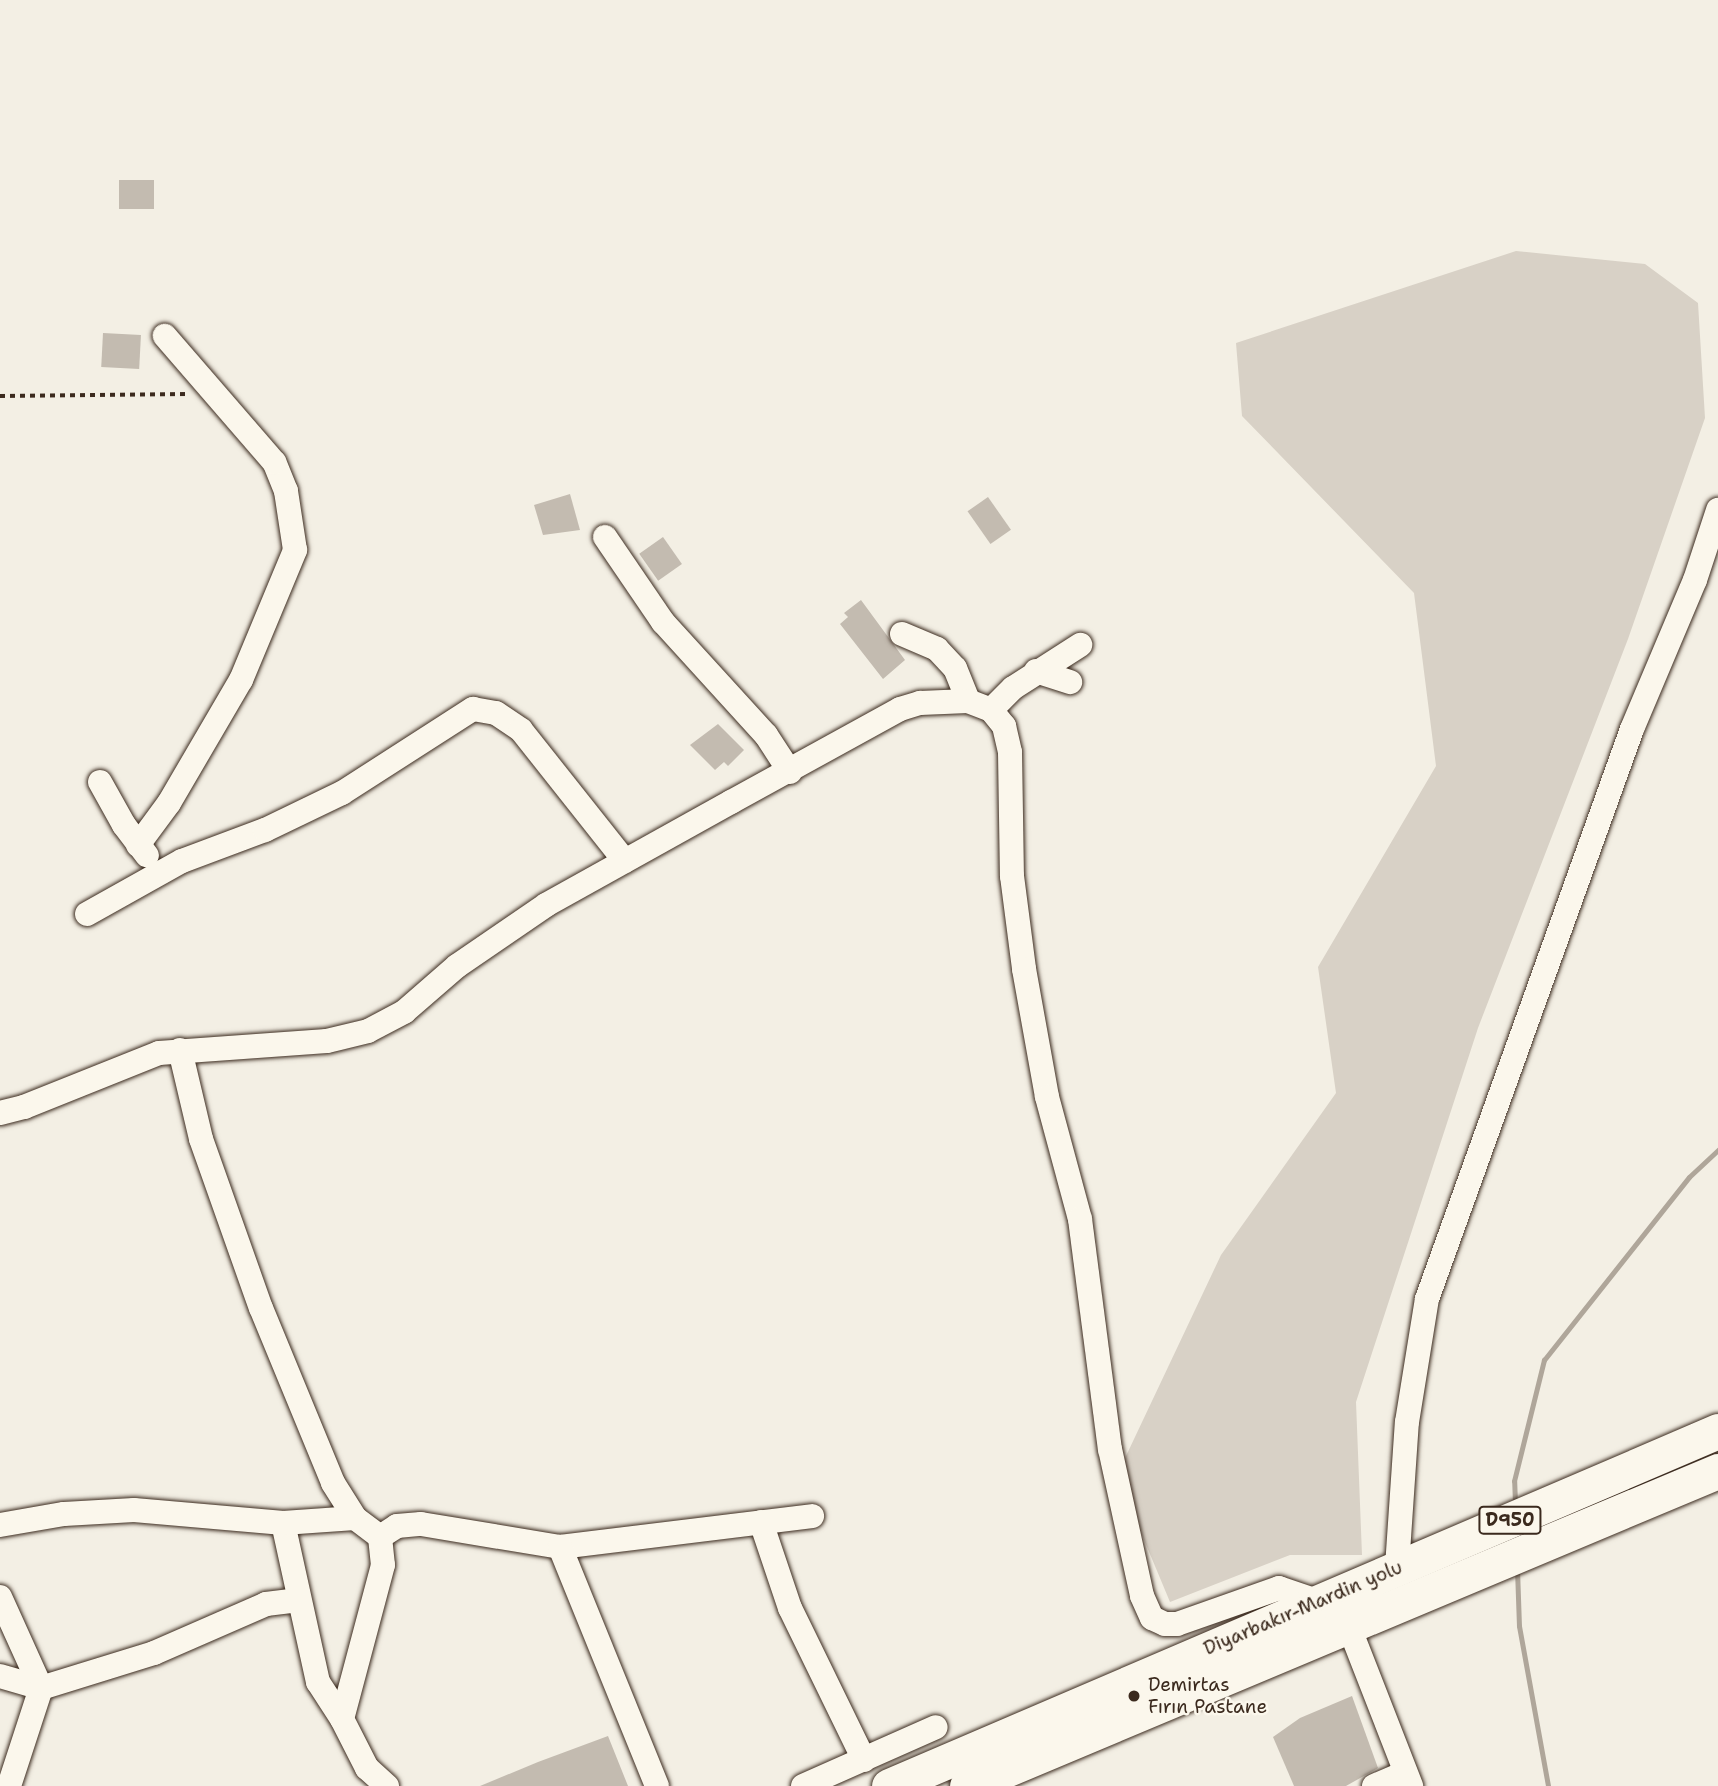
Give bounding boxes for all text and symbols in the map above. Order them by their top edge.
road number: D950 [1477,1506,1543,1534]
street label: Diyarbakır-Mardin yolu [1200,1556,1406,1660]
place label: Demirtas Fırın Pastane [1148,1674,1267,1718]
marker: Demirtas Fırın Pastane [1126,1688,1142,1704]

